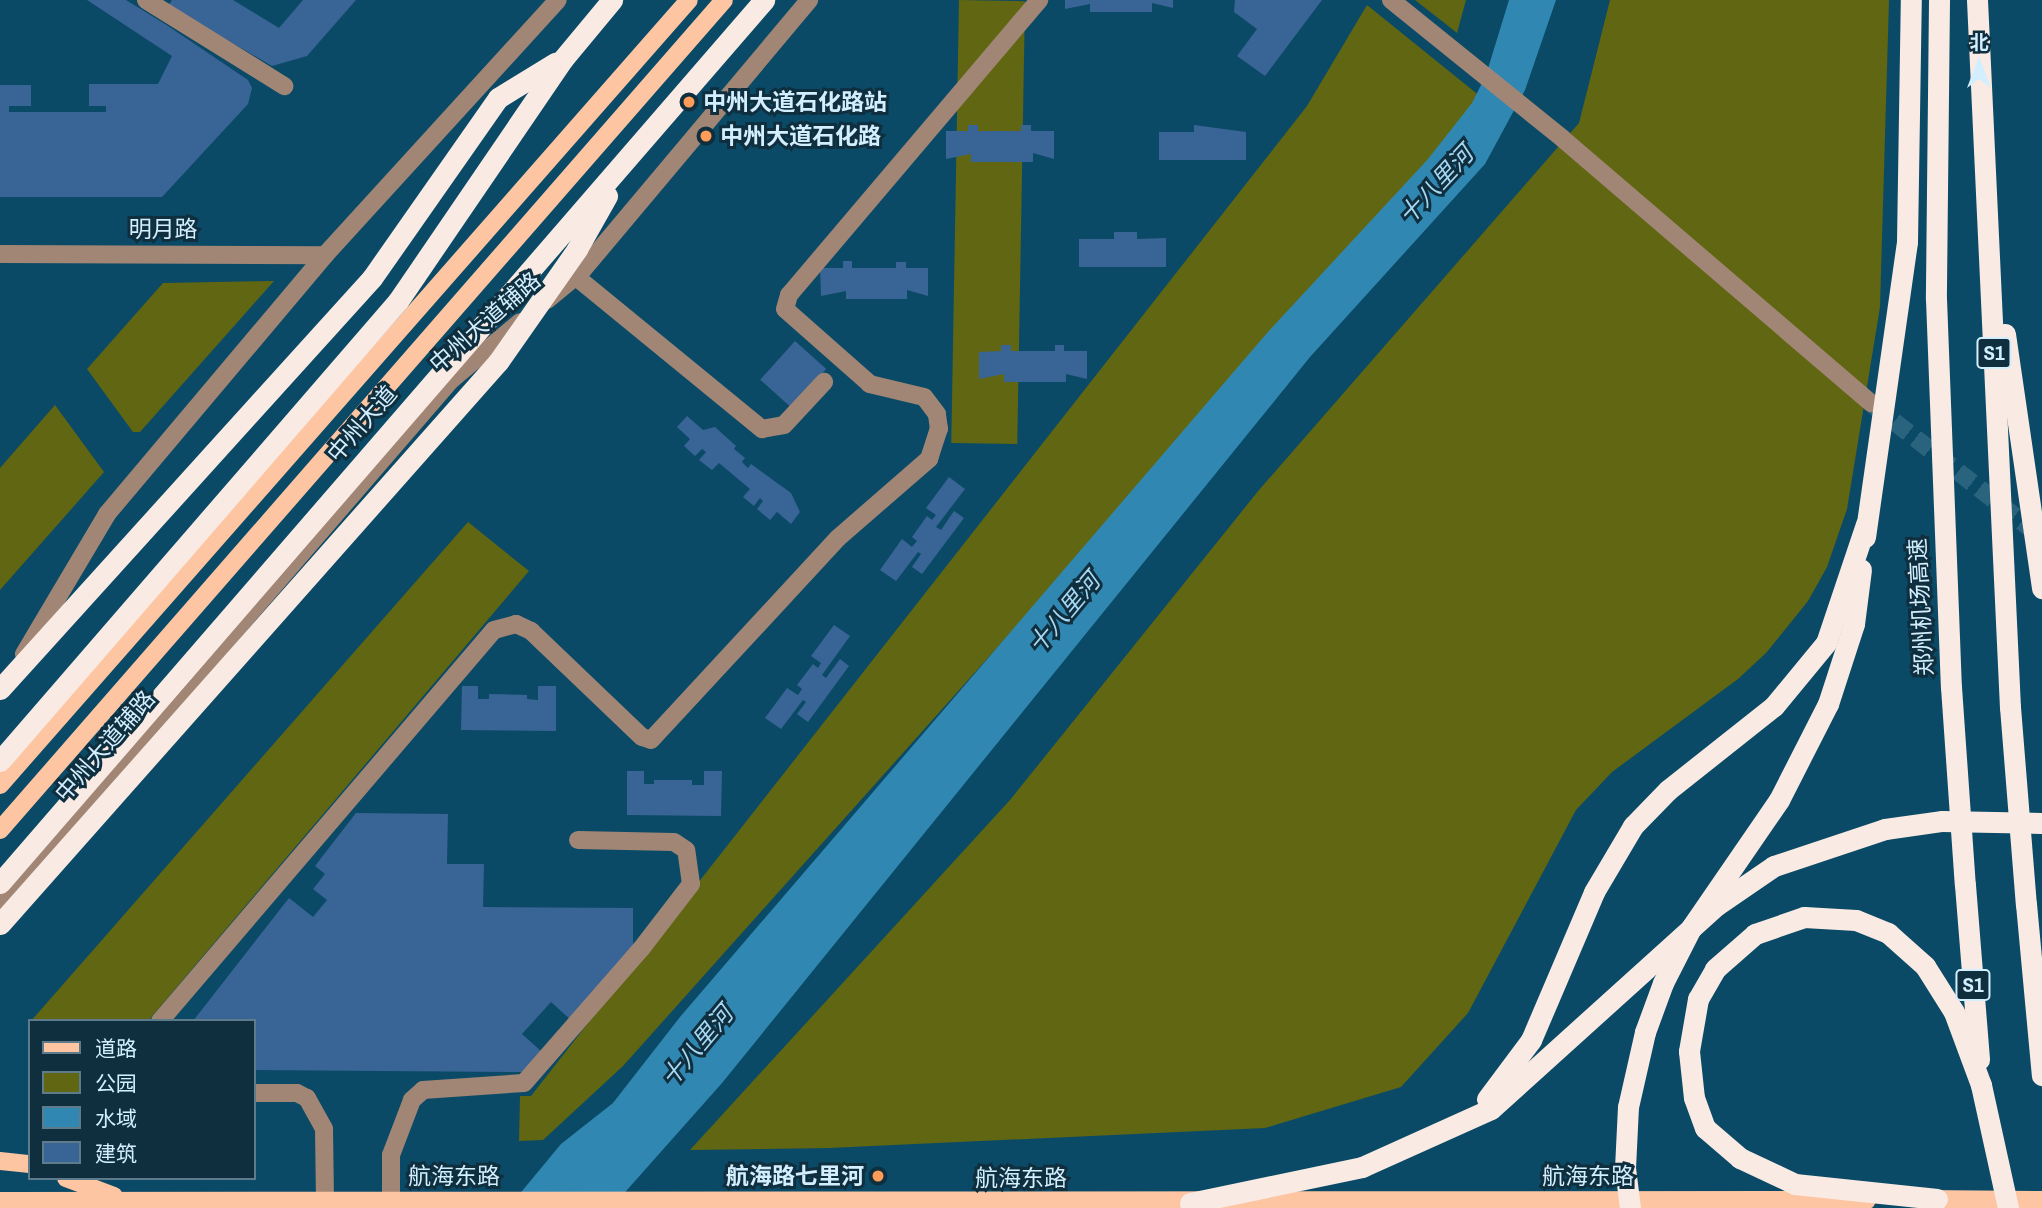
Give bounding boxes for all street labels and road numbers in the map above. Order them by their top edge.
street label: 明月路 [129,215,197,243]
street label: 中州大道辅路 [424,266,546,378]
road number: S1 [1975,336,2013,370]
street label: 中州大道 [321,380,403,468]
street label: 郑州机场高速 [1904,537,1938,677]
street label: 中州大道辅路 [49,685,161,807]
road number: S1 [1954,968,1992,1002]
street label: 航海东路 [408,1162,500,1190]
street label: 航海东路 [1542,1162,1634,1190]
street label: 航海东路 [975,1164,1067,1192]

